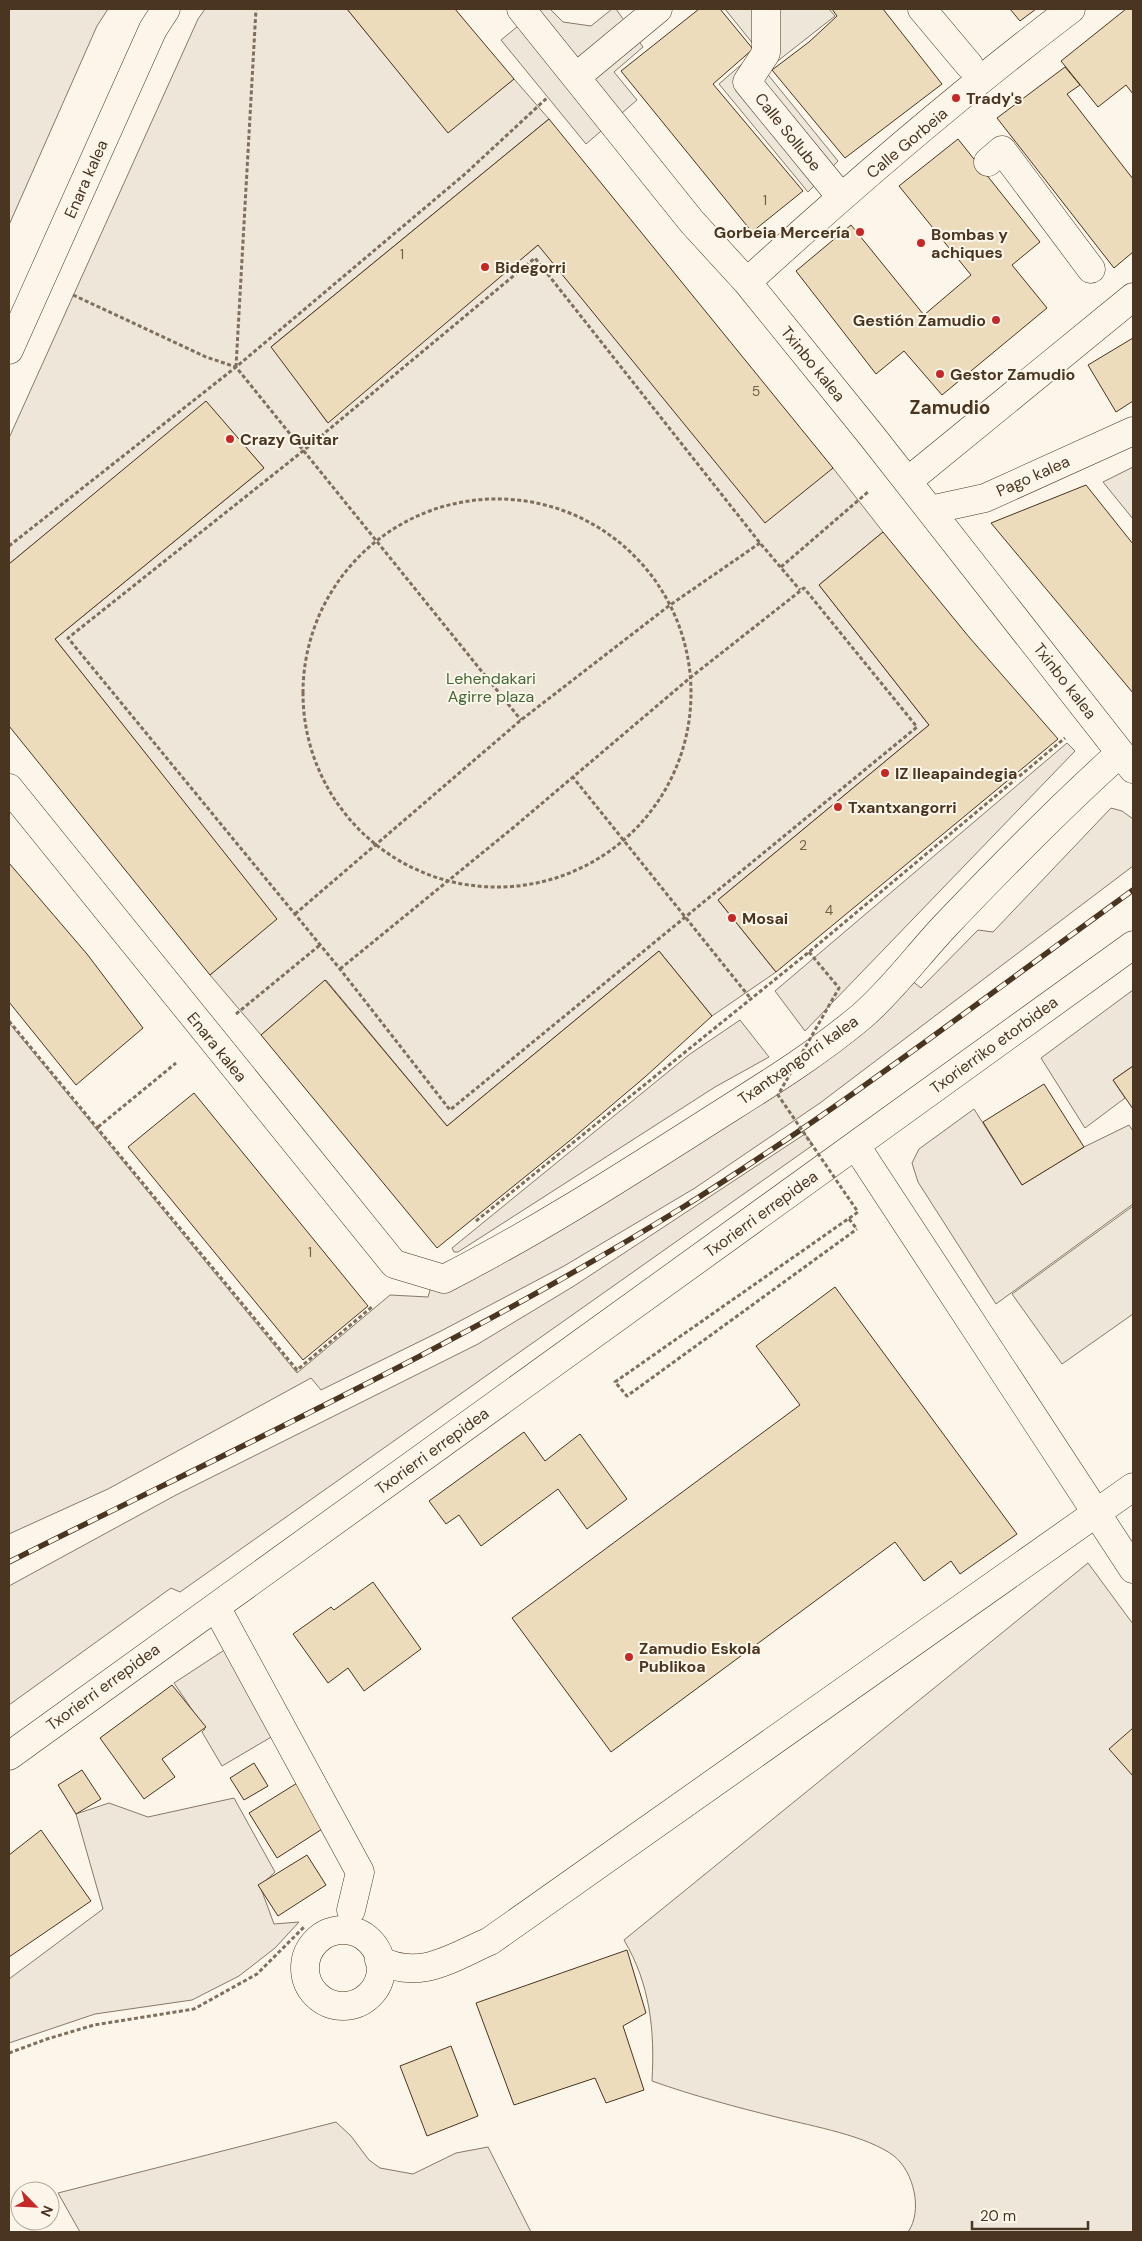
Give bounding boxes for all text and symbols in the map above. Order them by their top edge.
place label: Trady's [966,88,1023,109]
street label: Calle Sollube [750,89,826,175]
marker: Trady's [950,92,962,104]
street label: Calle Gorbeia [862,103,952,183]
street label: Enara kalea [59,136,113,222]
house number: 1 [763,191,767,209]
place label: Gorbeia Mercería [714,222,850,243]
place label: Bombas y achiques [931,224,1008,263]
marker: Gorbeia Mercería [854,226,866,238]
marker: Bombas y achiques [915,237,927,249]
house number: 1 [400,245,404,263]
place label: Bidegorri [495,257,566,278]
marker: Bidegorri [479,261,491,273]
place label: Gestión Zamudio [853,310,986,331]
marker: Gestión Zamudio [990,314,1002,326]
street label: Txinbo kalea [776,322,850,406]
place label: Gestor Zamudio [950,364,1075,385]
marker: Gestor Zamudio [934,368,946,380]
house number: 5 [752,382,760,400]
district label: Zamudio [910,395,990,420]
place label: Crazy Guitar [240,429,339,450]
marker: Crazy Guitar [224,433,236,445]
street label: Pago kalea [993,451,1073,501]
street label: Txinbo kalea [1029,639,1101,723]
park label: Lehendakari Agirre plaza [446,668,536,707]
place label: IZ Ileapaindegia [895,763,1017,784]
marker: IZ Ileapaindegia [879,767,891,779]
place label: Txantxangorri [848,797,957,818]
marker: Txantxangorri [832,801,844,813]
house number: 2 [799,836,807,854]
house number: 4 [825,901,834,919]
place label: Mosai [742,908,788,929]
marker: Mosai [726,912,738,924]
street label: Txorierriko etorbidea [926,992,1062,1098]
street label: Enara kalea [182,1008,252,1086]
street label: Txantxangorri kalea [734,1011,862,1109]
street label: Txorierri errepidea [700,1166,822,1262]
house number: 1 [308,1243,312,1261]
street label: Txorierri errepidea [371,1403,493,1499]
place label: Zamudio Eskola Publikoa [639,1638,761,1677]
street label: Txorierri errepidea [42,1639,164,1735]
marker: Zamudio Eskola Publikoa [623,1651,635,1663]
north arrow [10,2181,60,2231]
scale bar [972,2198,1088,2230]
text: N [37,2203,57,2220]
text: 20 m [980,2206,1016,2226]

